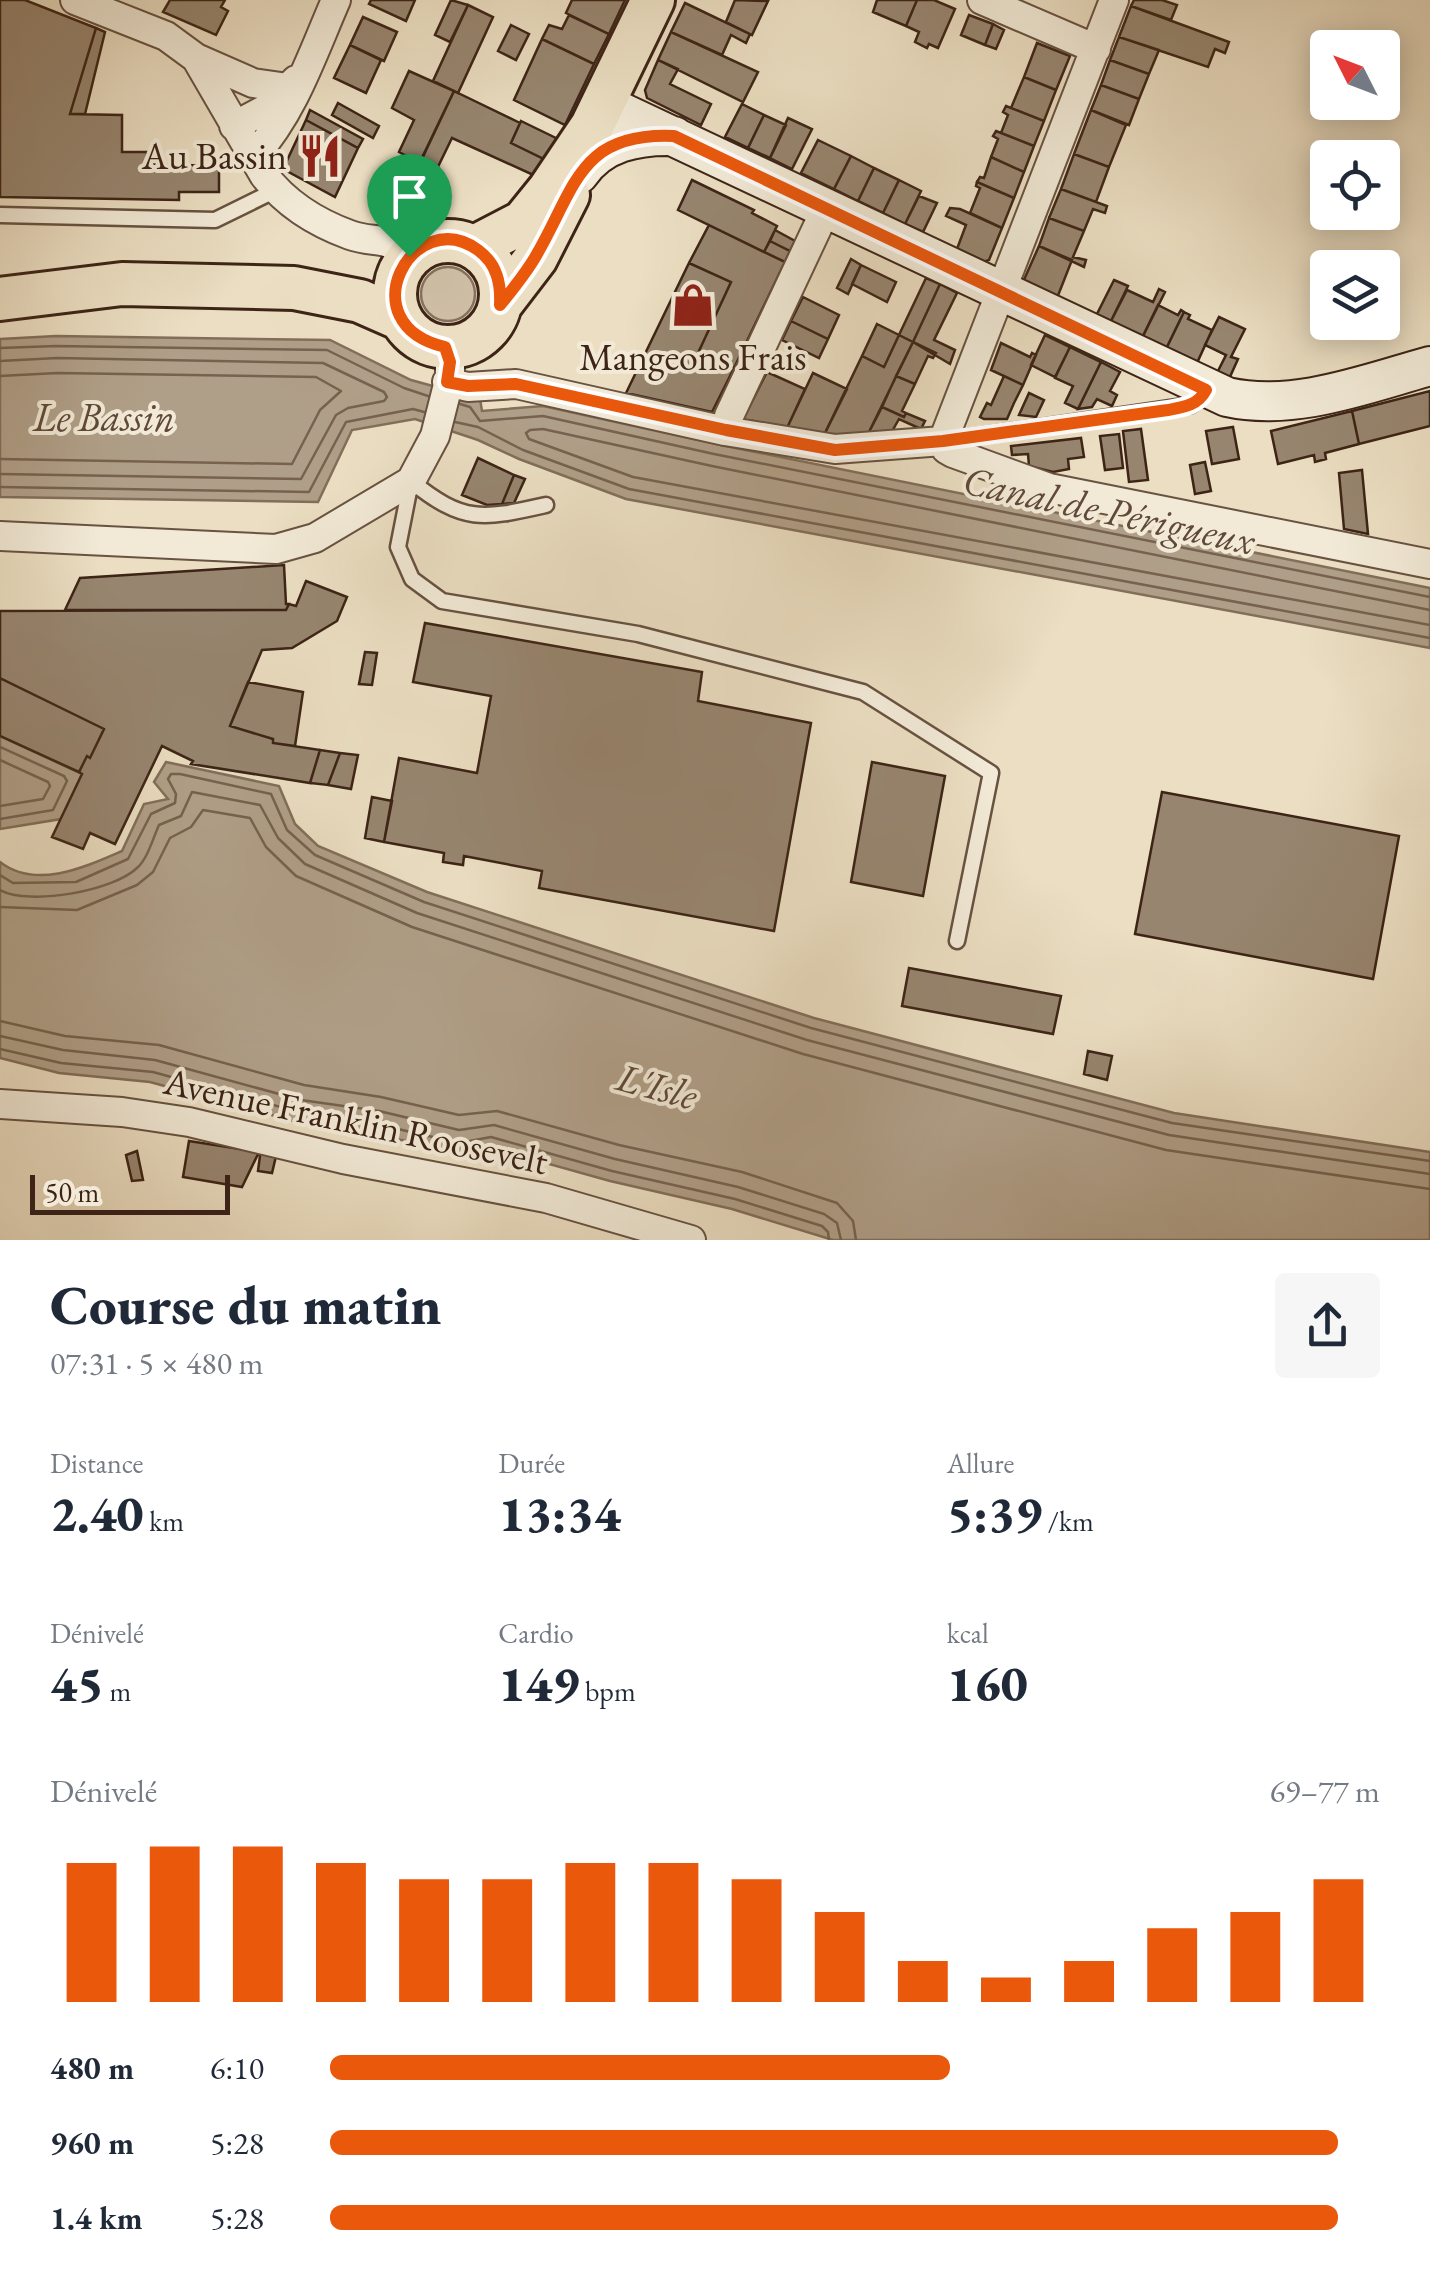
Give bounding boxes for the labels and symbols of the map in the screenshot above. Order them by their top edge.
north arrow [1310,30,1400,120]
place label: Au Bassin [141,131,287,180]
restaurant icon: Au Bassin [296,132,344,180]
pin [367,154,452,257]
shop icon: Mangeons Frais [669,281,717,329]
place label: Mangeons Frais [579,332,807,381]
water label: Le Bassin [32,391,175,443]
water label: Canal de Périgueux [959,454,1261,567]
water label: L'Isle [610,1050,703,1122]
street label: Avenue Franklin Roosevelt [159,1056,553,1185]
scale bar [30,1170,230,1214]

